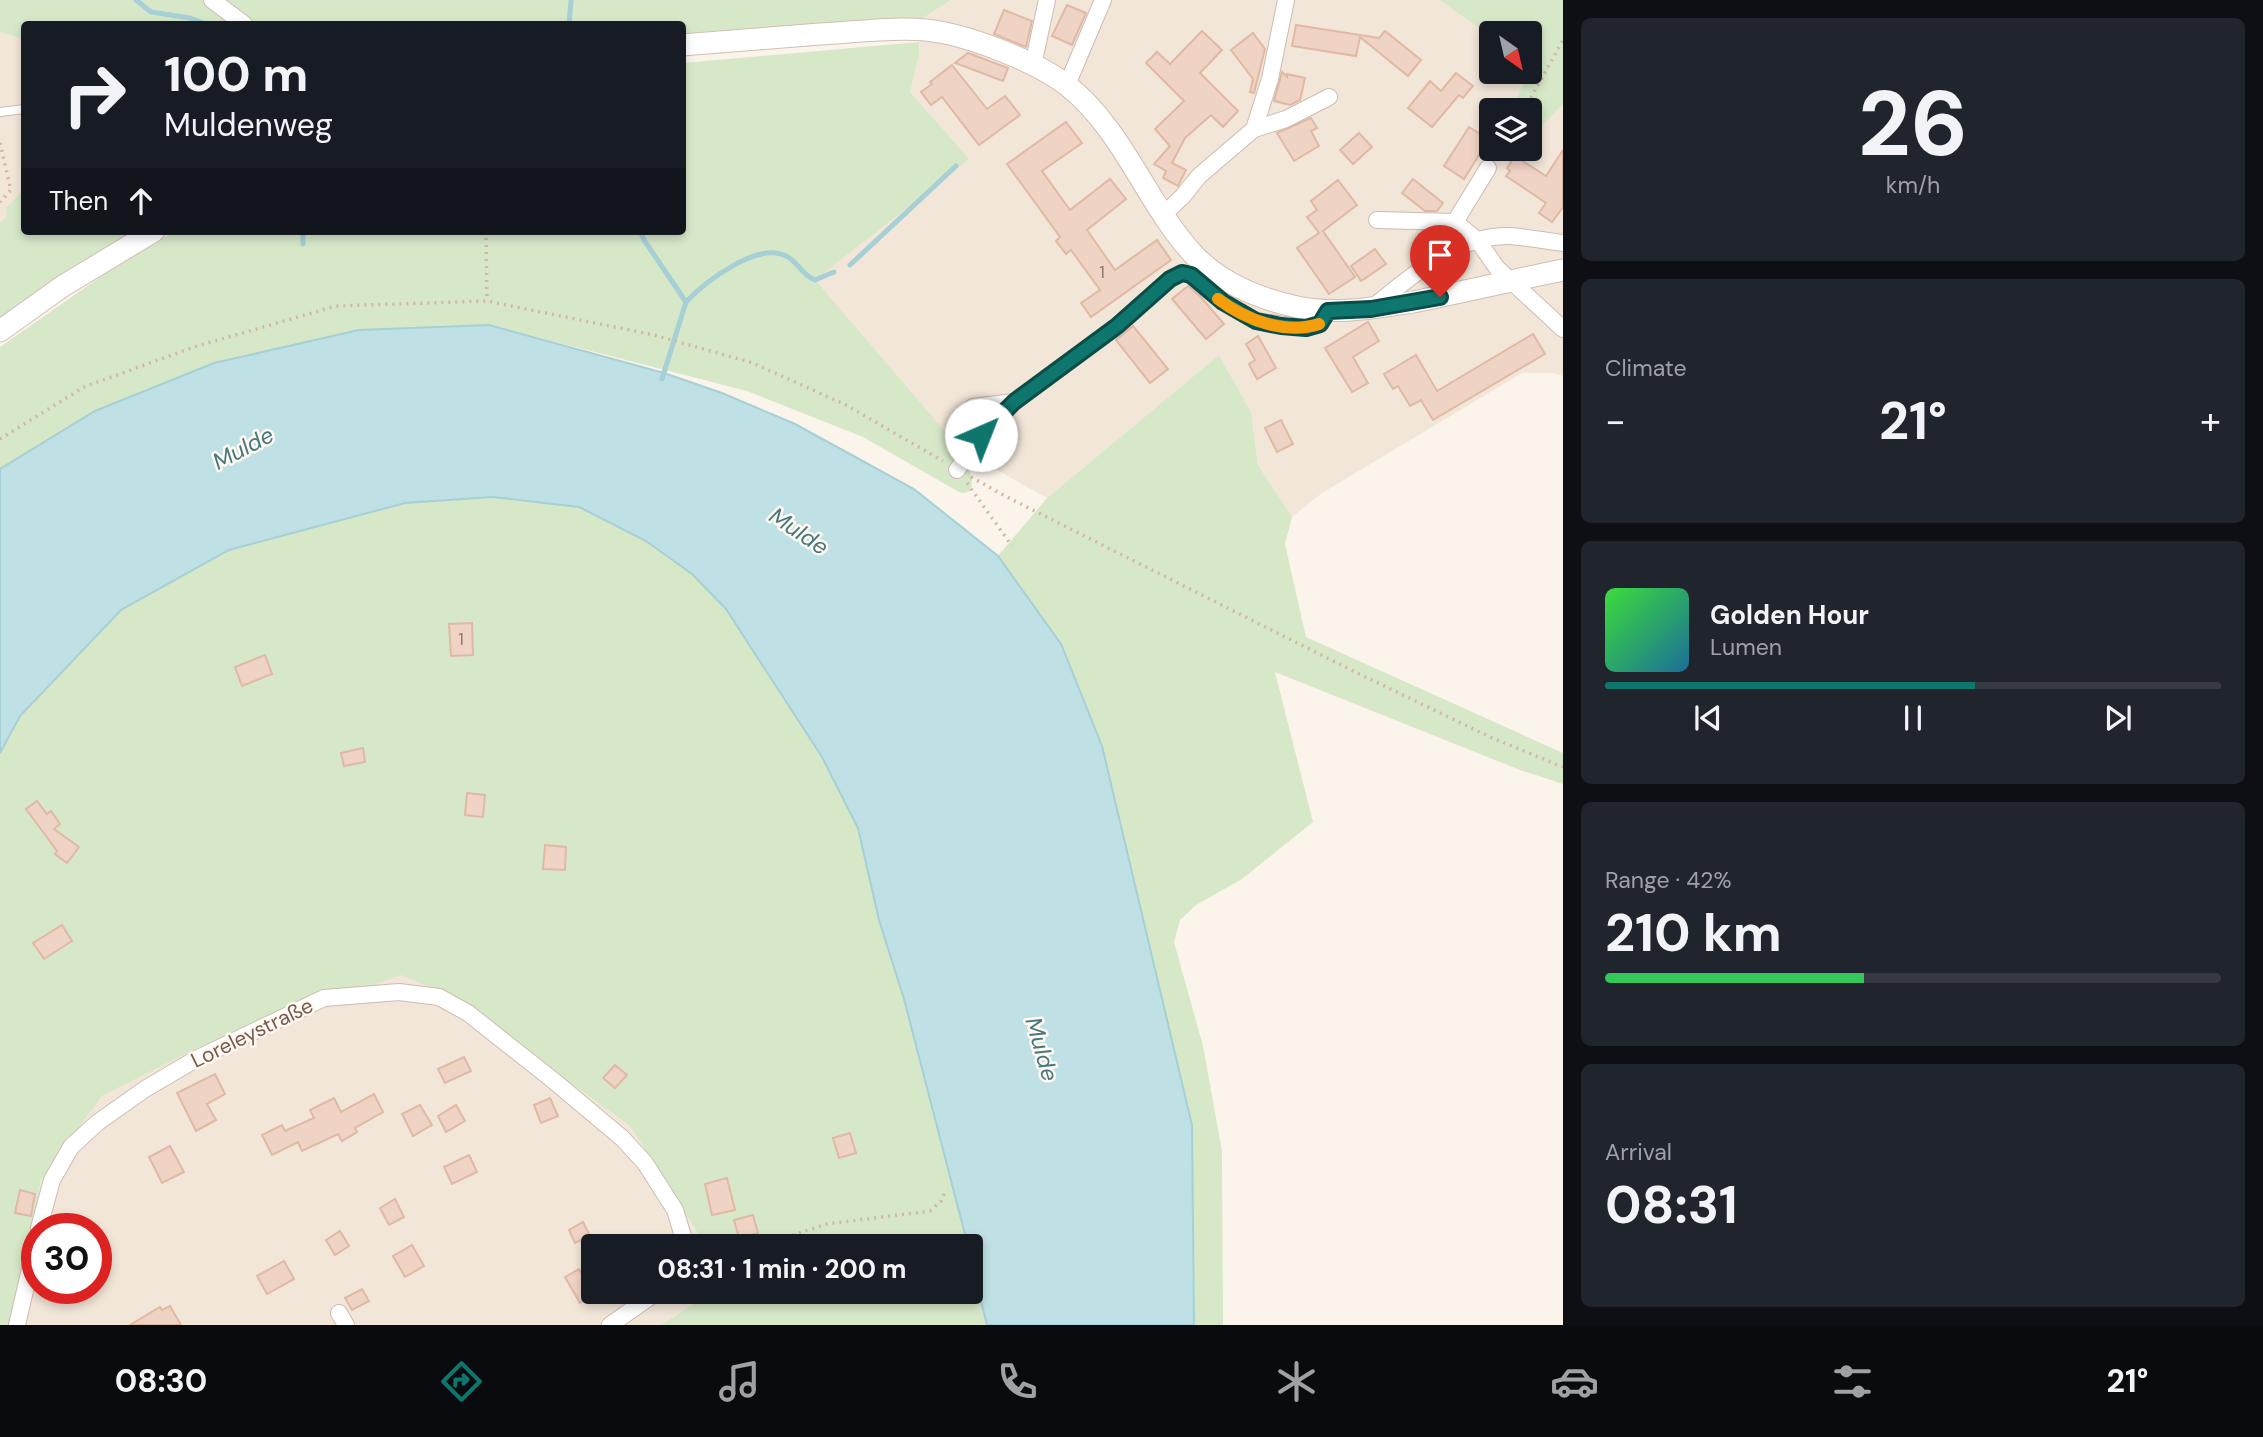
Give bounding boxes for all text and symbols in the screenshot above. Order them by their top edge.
north arrow [1479,21,1542,84]
map controls [1479,21,1542,161]
text: 100 m [164,42,308,106]
icon: right [49,49,140,140]
text: 26 [1858,65,1968,183]
button: layers [1479,98,1542,161]
text: Muldenweg [164,104,333,146]
text: km/h [1886,170,1940,200]
icon: ahead [122,182,160,220]
text: Then [49,184,108,218]
pin [1410,225,1470,297]
icon: arrive [1421,236,1459,274]
house number: 1 [1099,260,1105,284]
text: Climate [1605,353,1687,383]
text: 21° [1879,387,1947,455]
text: − [1605,396,1626,446]
text: + [2200,396,2221,446]
position arrow [944,398,1018,472]
water label: Mulde [207,419,279,477]
water label: Mulde [764,500,834,562]
text: Golden Hour [1710,598,1869,632]
house number: 1 [458,627,464,651]
text: Lumen [1710,632,1782,662]
icon: previous [1689,699,1727,737]
icon: pause [1894,699,1932,737]
icon: next [2099,699,2137,737]
text: Range · 42% [1605,865,1732,895]
text: 210 km [1605,899,1782,967]
street label: Loreleystraße [186,991,318,1075]
water label: Mulde [1019,1014,1065,1084]
text: Arrival [1605,1137,1672,1167]
text: 08:31 [1605,1171,1738,1239]
speed limit sign: 30 [21,1213,112,1304]
text: 08:31 · 1 min · 200 m [657,1252,907,1286]
icon: directions [437,1357,486,1406]
icon: music [715,1357,764,1406]
icon: phone [993,1357,1042,1406]
icon: climate [1272,1357,1321,1406]
icon: car [1550,1357,1599,1406]
icon: filters [1828,1357,1877,1406]
text: 08:30 [115,1360,207,1402]
text: 21° [2107,1360,2148,1402]

